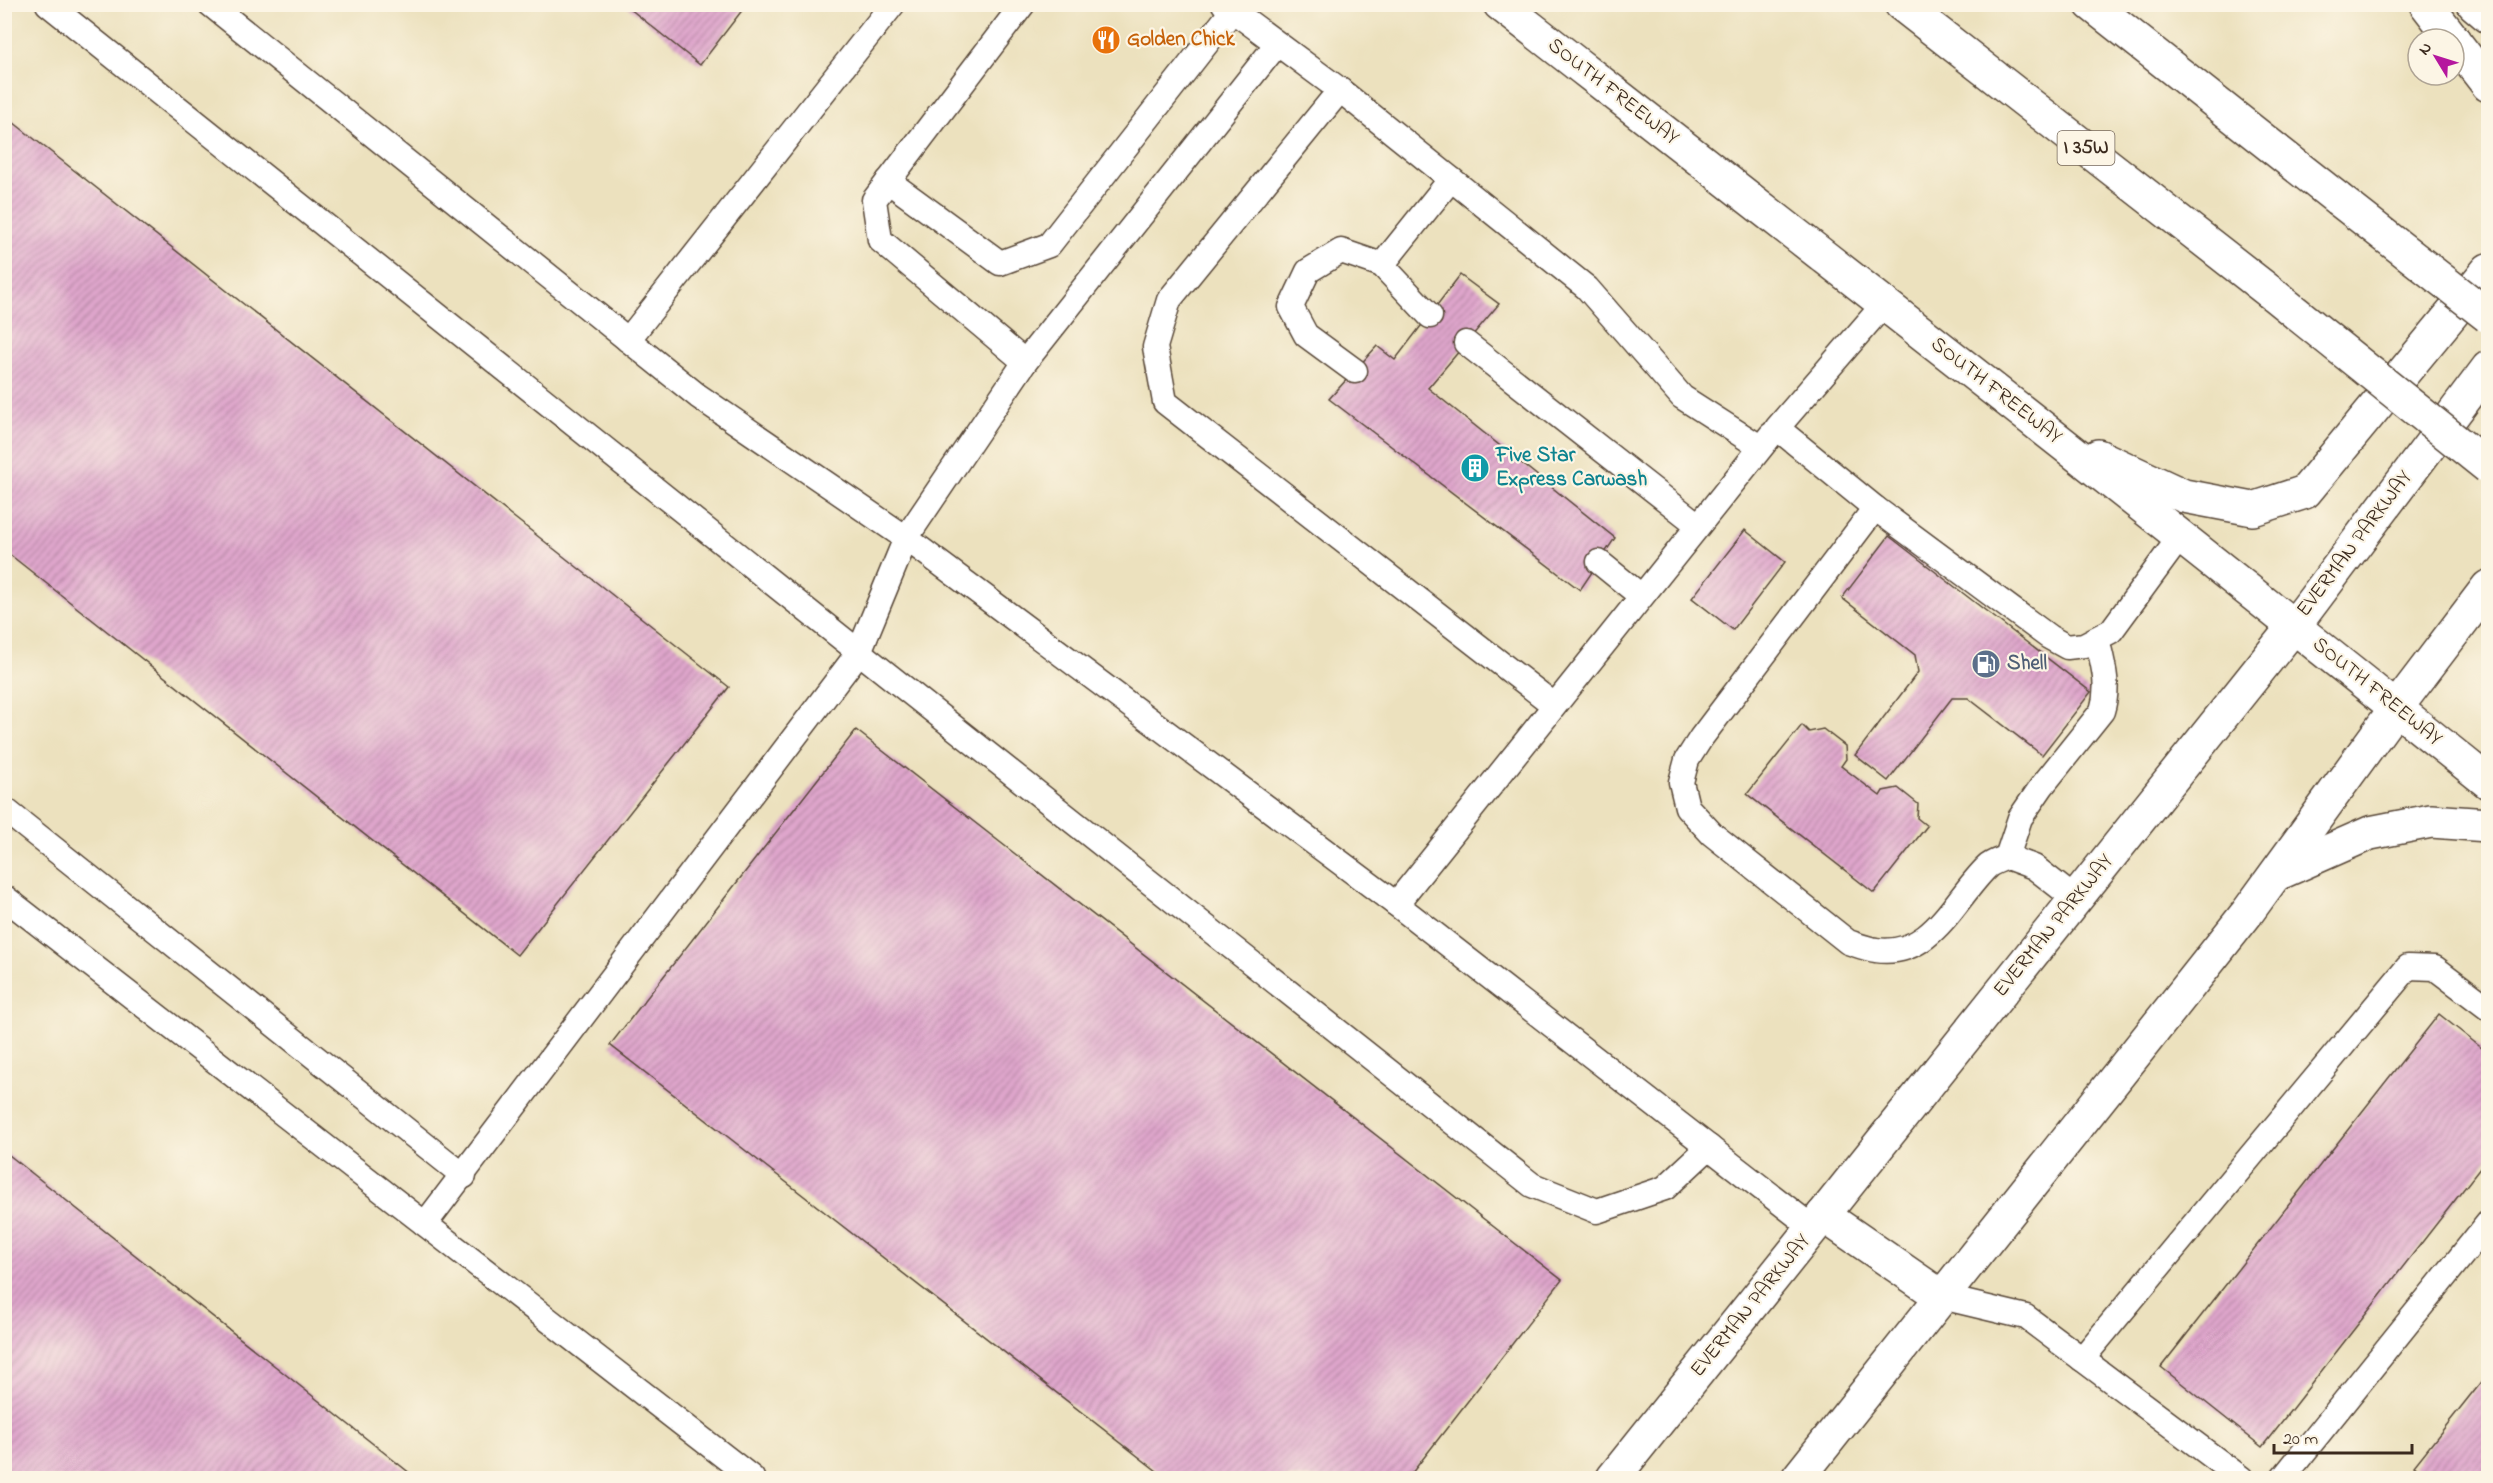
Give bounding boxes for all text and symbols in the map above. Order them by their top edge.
restaurant icon: Golden Chick [1090,24,1122,56]
place label: Golden Chick [1127,25,1235,55]
north arrow [2406,27,2466,87]
street label: SOUTH FREEWAY [1541,31,1685,153]
text: N [2413,37,2439,61]
road number: I 35W [2058,131,2114,165]
street label: SOUTH FREEWAY [1924,330,2068,452]
place label: Five Star Express Carwash [1495,441,1647,495]
building icon: Five Star Express Carwash [1459,452,1491,484]
street label: EVERMAN PARKWAY [2290,464,2420,624]
street label: SOUTH FREEWAY [2306,630,2449,754]
fuel station icon: Shell [1970,648,2002,680]
place label: Shell [2007,649,2047,679]
street label: EVERMAN PARKWAY [1987,848,2121,1004]
street label: EVERMAN PARKWAY [1684,1228,1818,1384]
scale bar [2274,1417,2412,1455]
text: 20 m [2283,1427,2318,1453]

